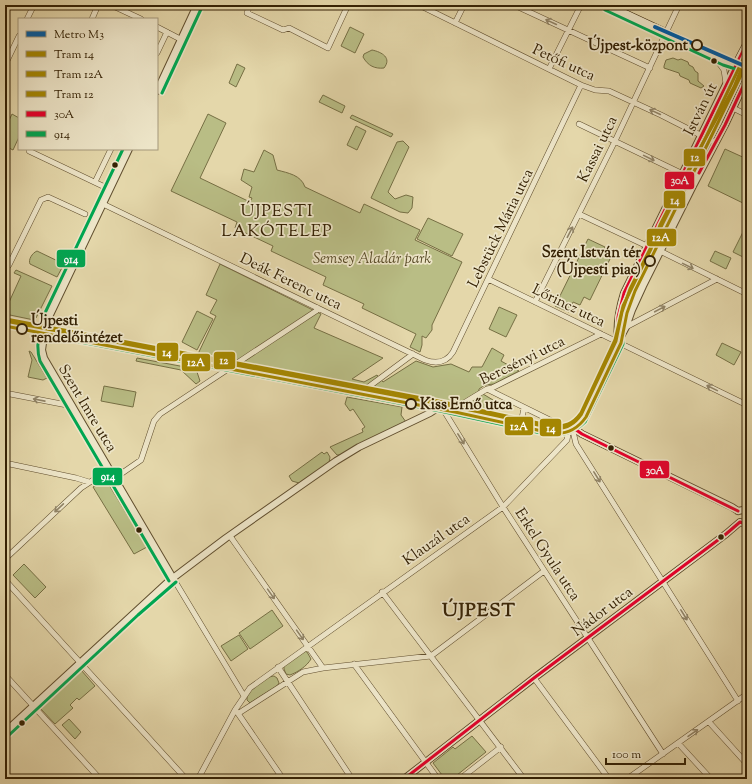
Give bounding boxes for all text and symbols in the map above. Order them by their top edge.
legend [18,18,158,150]
one-way arrow [545,18,557,25]
text: Metro M3 [54,26,104,44]
place label: Újpest-központ [588,34,689,57]
marker: Újpest-központ [691,39,703,51]
street label: Petőfi utca [529,40,598,87]
text: Tram 14 [54,46,94,64]
unlabelled marker [709,56,719,66]
text: Tram 12A [54,66,104,84]
street label: István út [680,80,723,140]
text: Tram 12 [54,86,94,104]
text: 30A [54,106,75,124]
one-way arrow [649,108,661,115]
street label: Kassai utca [573,113,623,186]
text: 914 [54,126,70,144]
line badge: 12 [683,148,706,167]
text: 12 [690,150,700,166]
one-way arrow [643,155,655,162]
unlabelled marker [110,160,120,170]
street label: Lebstück Mária utca [463,166,539,292]
line badge: 30A [664,171,695,190]
text: 30A [671,173,689,189]
line badge: 14 [663,190,686,209]
text: 14 [669,193,680,209]
district label: ÚJPESTI LAKÓTELEP [221,200,333,244]
one-way arrow [567,226,574,238]
line badge: 12A [646,228,677,247]
text: 12A [651,230,670,246]
place label: Szent István tér (Újpesti piac) [542,243,641,281]
line badge: 914 [56,249,86,268]
street label: Deák Ferenc utca [236,249,345,316]
park label: Semsey Aladár park [313,249,431,270]
text: 914 [64,252,79,268]
marker: Szent István tér (Újpesti piac) [644,255,656,267]
one-way arrow [682,262,694,270]
street label: Lőrincz utca [528,280,609,333]
one-way arrow [654,304,666,312]
place label: Újpesti rendelőintézet [31,309,123,349]
marker: Újpesti rendelőintézet [16,323,28,335]
street label: Bercsényi utca [476,332,569,391]
line badge: 14 [156,342,179,362]
text: 14 [161,345,172,361]
line badge: 12 [213,351,236,370]
line badge: 12A [181,353,211,372]
text: 12 [219,353,229,369]
text: 12A [186,355,205,371]
street label: Szent Imre utca [52,361,121,457]
one-way arrow [706,384,718,391]
one-way arrow [32,395,45,403]
place label: Kiss Ernő utca [420,395,512,416]
marker: Kiss Ernő utca [405,398,417,410]
line badge: 12A [504,416,534,436]
line badge: 14 [539,418,562,437]
text: 12A [509,419,528,435]
text: 14 [545,421,556,437]
one-way arrow [457,433,465,444]
unlabelled marker [606,443,616,453]
line badge: 30A [639,460,670,479]
text: 30A [646,463,664,479]
line badge: 914 [92,467,123,486]
text: 914 [101,469,116,485]
one-way arrow [593,471,601,482]
one-way arrow [55,503,65,512]
street label: Erkel Gyula utca [509,504,585,605]
street label: Klauzál utca [399,509,475,571]
unlabelled marker [134,525,144,535]
unlabelled marker [716,532,726,542]
street label: Nádor utca [568,582,638,642]
one-way arrow [267,588,275,599]
district label: ÚJPEST [442,598,516,625]
one-way arrow [680,609,688,621]
one-way arrow [296,629,304,640]
unlabelled marker [17,718,27,728]
one-way arrow [687,729,698,737]
scale bar [606,740,685,766]
text: 100 m [612,746,641,764]

